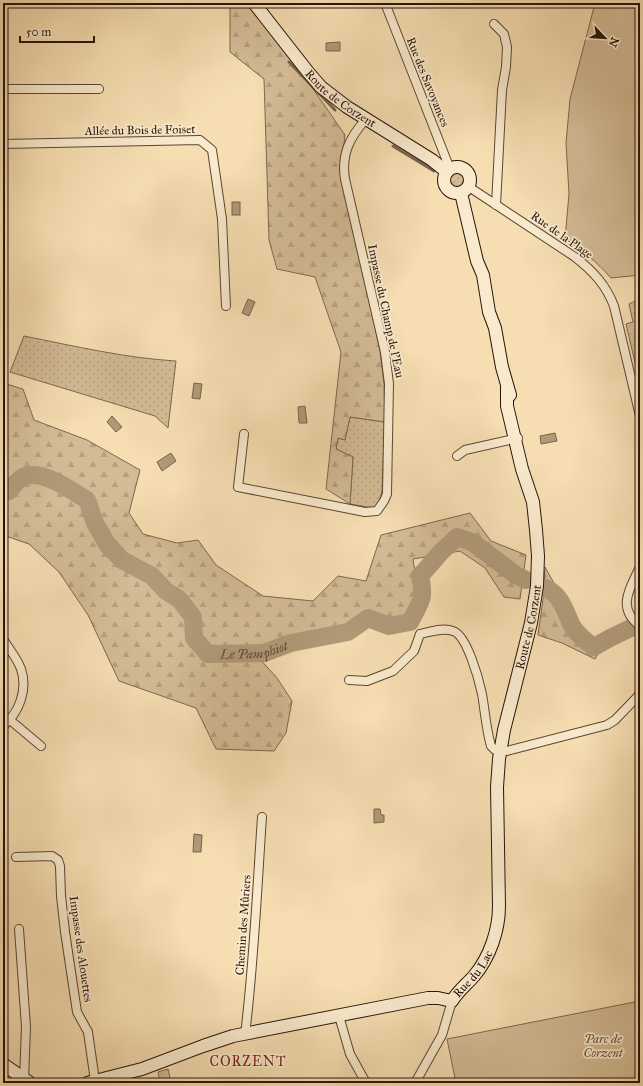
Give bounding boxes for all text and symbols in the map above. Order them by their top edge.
scale bar [20,18,94,44]
north arrow [585,18,625,58]
text: 50 m [26,25,51,39]
street label: Rue des Savoyances [404,35,452,129]
text: N [605,35,621,50]
street label: Route de Corzent [302,67,379,131]
street label: Allée du Bois de Foiset [84,122,196,138]
street label: Rue de la Plage [528,208,596,262]
street label: Impasse du Champ de l'Eau [365,243,407,380]
street label: Route de Corzent [513,583,544,671]
water label: Le Pamphiot [219,638,291,663]
street label: Chemin des Mûriers [233,874,253,976]
street label: Impasse des Alouettes [67,895,95,1003]
street label: Rue du Lac [450,948,496,1000]
park label: Parc de Corzent [584,1032,624,1060]
district label: CORZENT [209,1053,287,1070]

